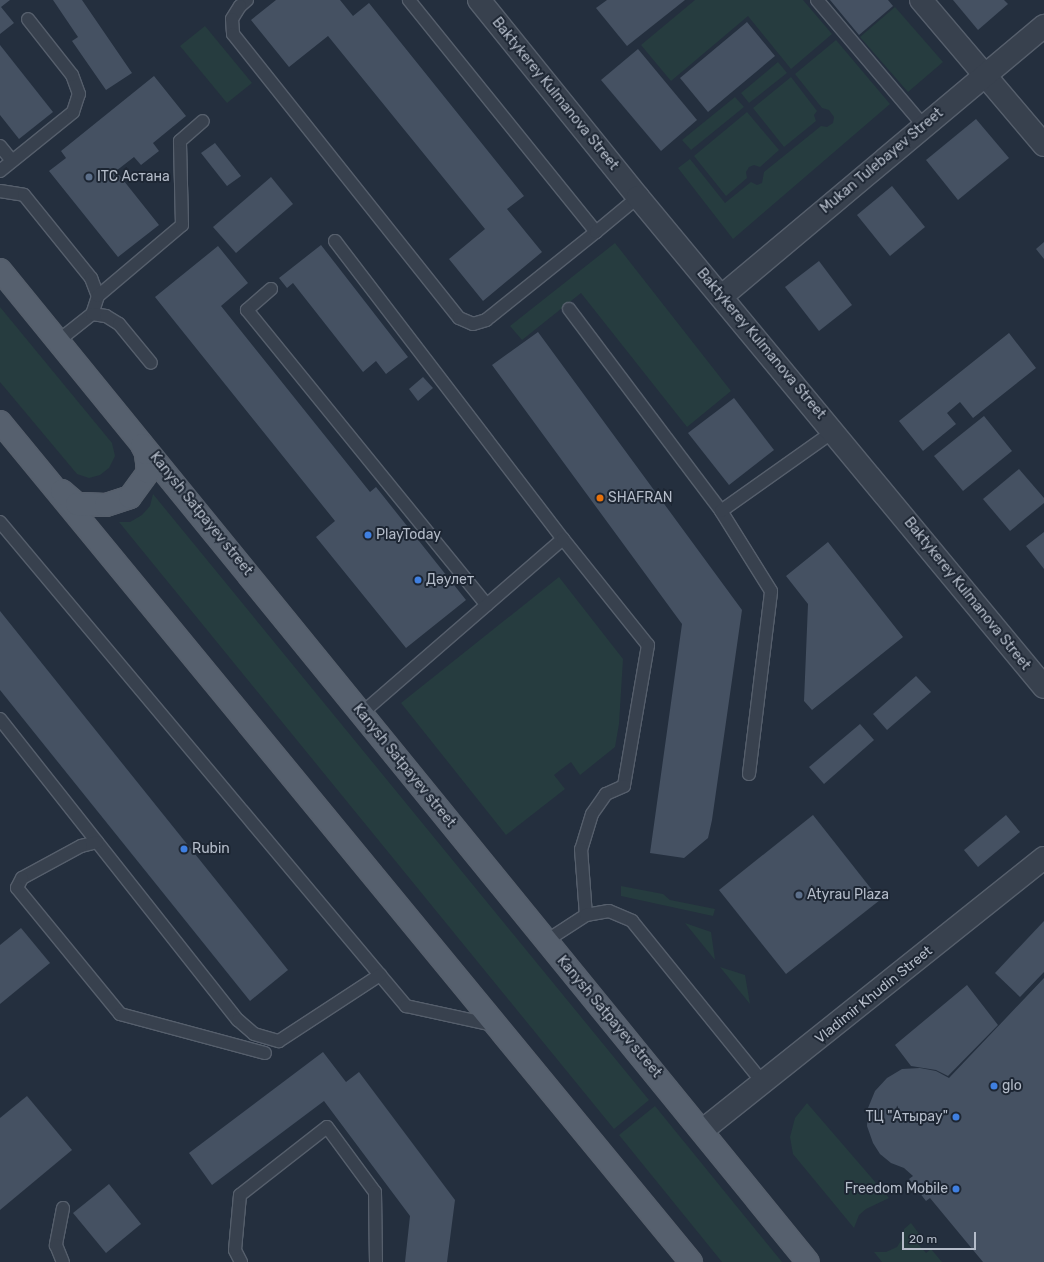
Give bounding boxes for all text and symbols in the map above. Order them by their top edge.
street label: Baktykerey Kulmanova Street [488,14,622,174]
street label: Mukan Tulebayev Street [817,105,947,217]
place label: ITC Астана [97,169,170,185]
marker: ITC Астана [84,172,94,182]
street label: Baktykerey Kulmanova Street [693,265,829,423]
street label: Kanysh Satpayev street [146,449,256,579]
place label: SHAFRAN [608,490,673,506]
marker: SHAFRAN [595,493,605,503]
street label: Baktykerey Kulmanova Street [900,514,1034,674]
place label: PlayToday [376,527,441,543]
marker: PlayToday [363,530,373,540]
place label: Дәулет [426,572,474,588]
marker: Дәулет [413,575,423,585]
street label: Kanysh Satpayev street [349,701,459,831]
place label: Rubin [192,841,230,857]
marker: Rubin [179,844,189,854]
place label: Atyrau Plaza [807,887,889,903]
marker: Atyrau Plaza [794,890,804,900]
street label: Vladimir Khudin Street [812,943,936,1047]
street label: Kanysh Satpayev street [553,953,665,1081]
place label: glo [1002,1078,1022,1094]
marker: glo [989,1081,999,1091]
place label: ТЦ "Атырау" [866,1109,948,1125]
marker: ТЦ "Атырау" [951,1112,961,1122]
place label: Freedom Mobile [845,1181,948,1197]
marker: Freedom Mobile [951,1184,961,1194]
scale bar [904,1224,978,1250]
text: 20 m [909,1232,937,1246]

